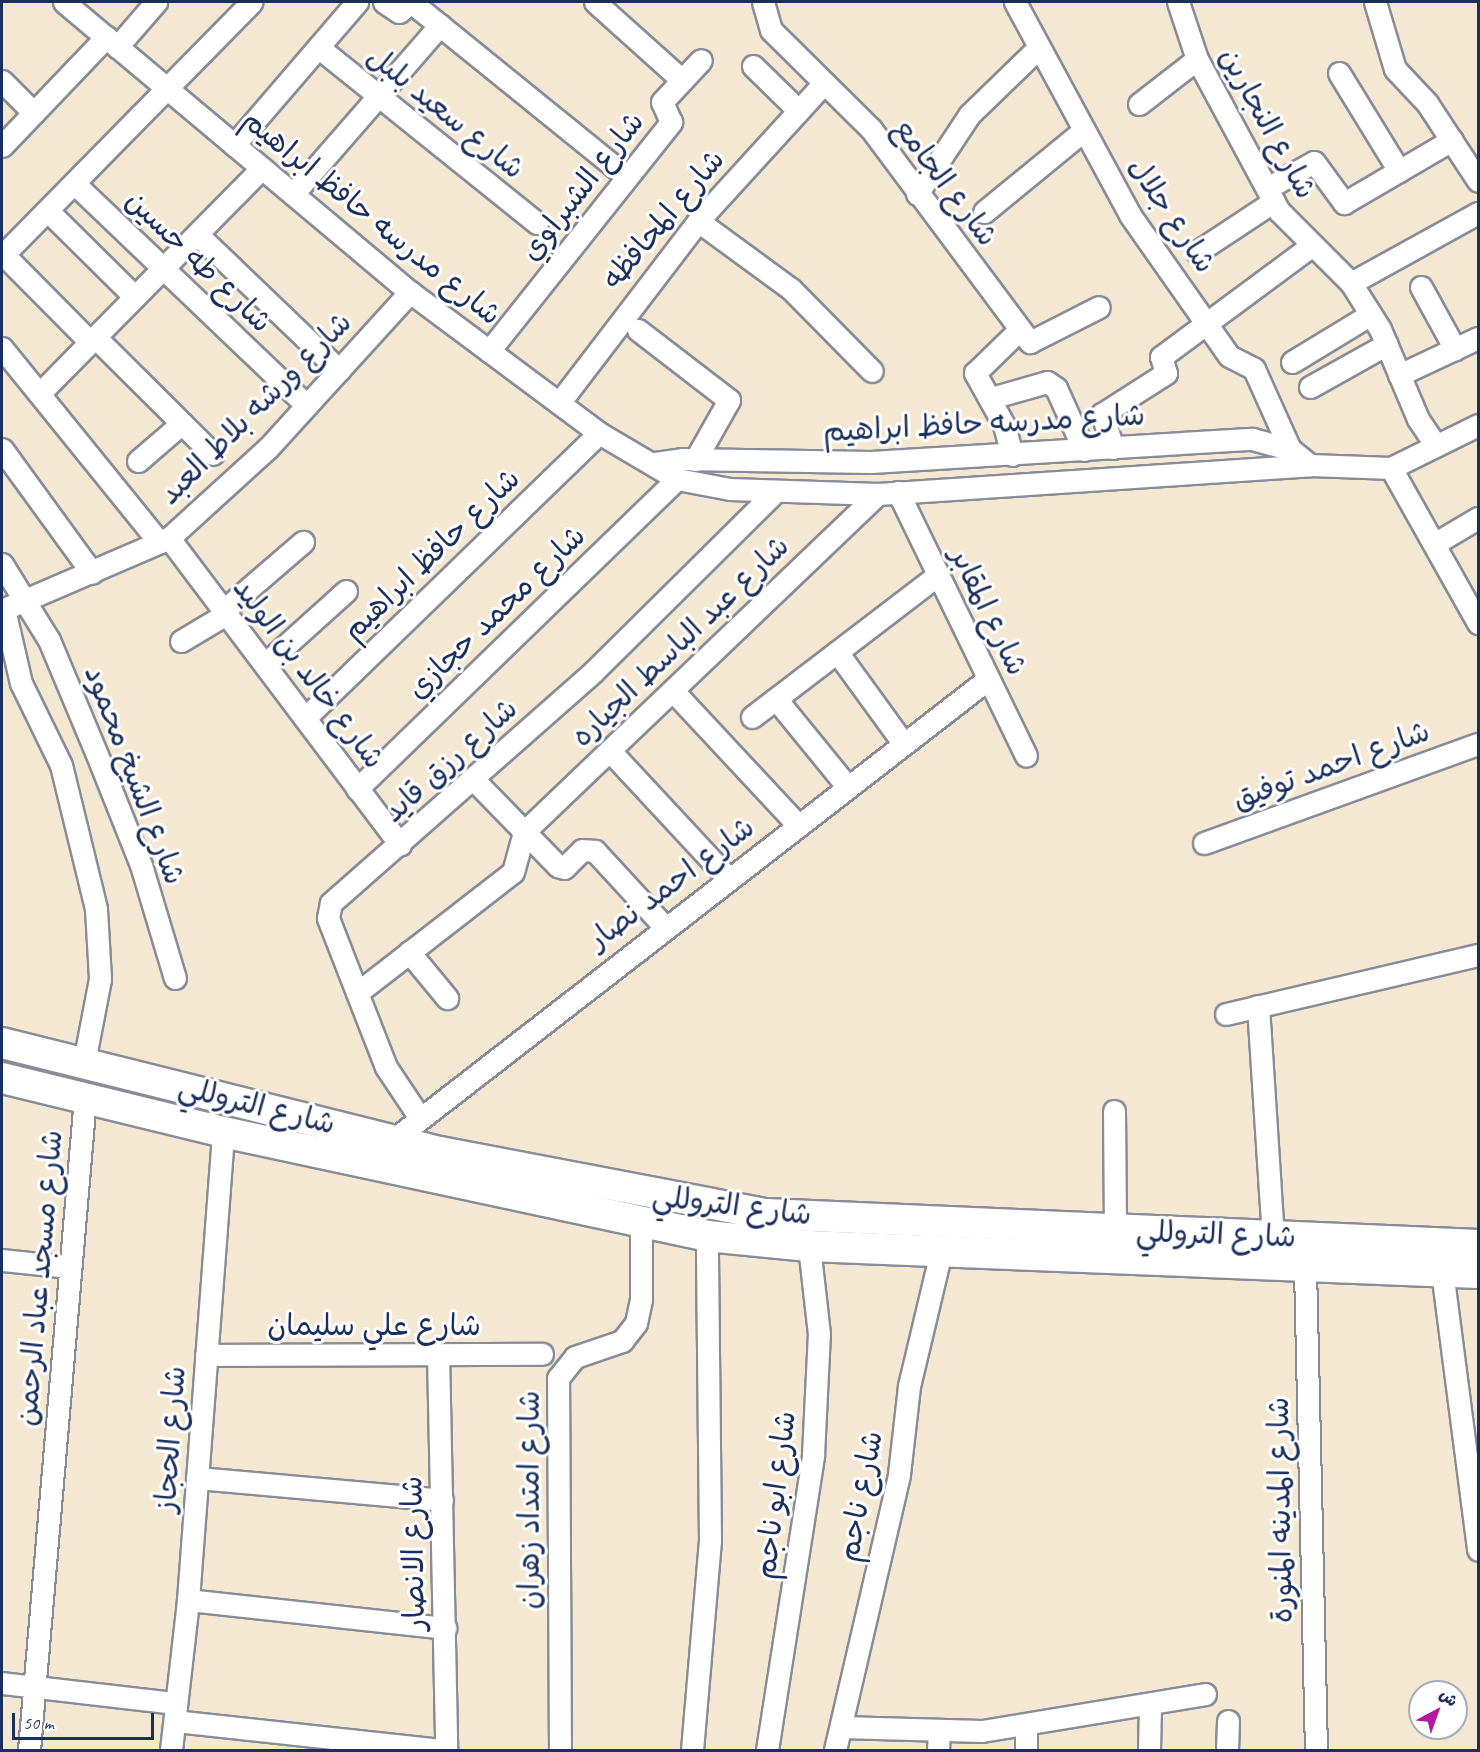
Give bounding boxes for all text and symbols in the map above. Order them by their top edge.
street label: شارع سعيد بلبل [360,38,532,186]
street label: شارع النجارين [1212,41,1324,205]
street label: شارع مدرسه حافظ ابراهيم [235,102,509,332]
street label: شارع الشبراوي [512,104,652,268]
street label: شارع الجامع [886,111,1006,253]
street label: شارع المحافظه [594,142,732,296]
street label: شارع جلال [1120,150,1224,280]
street label: شارع طه حسين [118,182,280,340]
street label: شارع ورشه بلاط العبد [151,304,359,512]
street label: شارع مدرسه حافظ ابراهيم [822,397,1146,449]
street label: شارع حافظ ابراهيم [335,460,527,648]
street label: شارع محمد حجازي [399,518,593,706]
street label: شارع عبد الباسط الجياره [564,528,796,754]
street label: شارع المقابر [942,541,1036,681]
street label: شارع خالد بن الوليد [226,571,392,775]
street label: شارع الشيخ محمود [77,660,193,890]
street label: شارع رزق قايد [375,690,525,830]
street label: شارع احمد توفيق [1228,713,1434,817]
street label: شارع احمد نصار [581,809,761,957]
street label: شارع التروللي [175,1068,339,1142]
street label: شارع مسجد عباد الرحمن [8,1128,70,1428]
street label: شارع التروللي [650,1177,814,1233]
street label: شارع التروللي [1135,1213,1297,1255]
street label: شارع علي سليمان [267,1307,481,1343]
street label: شارع الحجاز [147,1365,193,1513]
street label: شارع امتداد زهران [511,1391,547,1609]
street label: شارع المدينه المنورة [1260,1397,1300,1623]
street label: شارع ابو ناجم [747,1409,803,1581]
street label: شارع ناجم [830,1428,890,1564]
street label: شارع الانصار [394,1476,432,1630]
north arrow [1408,1680,1468,1740]
text: ش [1435,1685,1462,1711]
scale bar [15,1701,158,1739]
text: 50 m [23,1712,54,1734]

